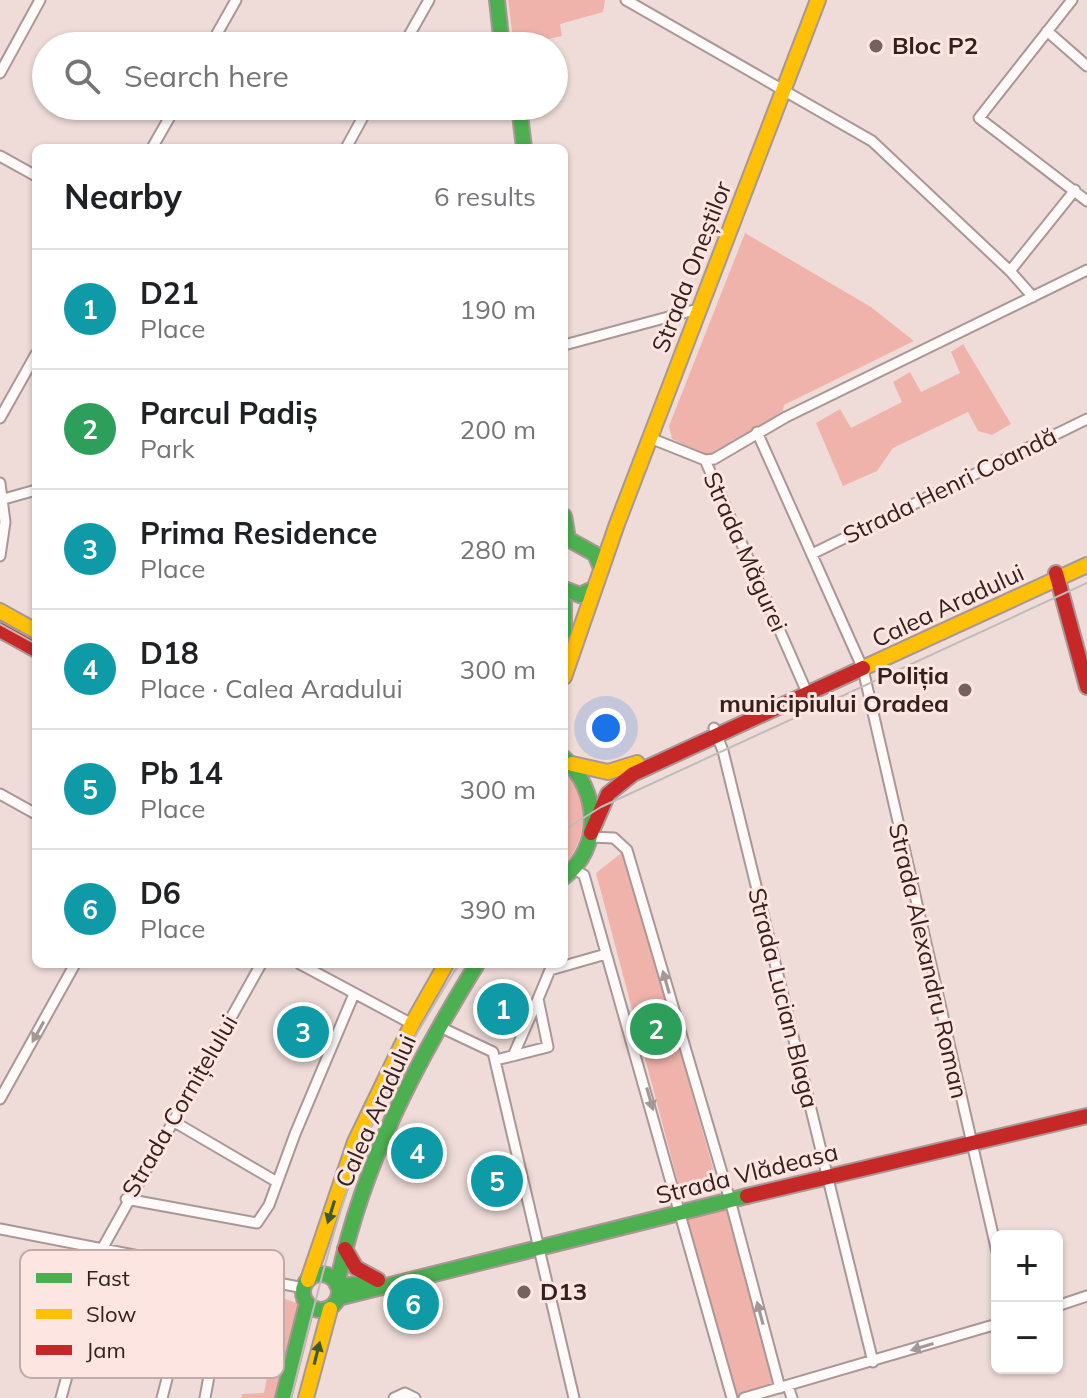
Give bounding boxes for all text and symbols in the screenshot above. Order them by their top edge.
place label: Bloc P2 [892,30,978,60]
search box [32,32,568,120]
marker: Bloc P2 [867,37,885,55]
icon: search [60,54,104,98]
text: Search here [124,57,289,95]
text: Nearby [64,175,182,218]
street label: Strada Oneștilor [645,176,739,357]
text: 6 results [434,180,536,213]
text: D21 [140,274,199,312]
text: 1 [82,293,98,326]
text: 190 m [460,293,536,326]
text: Place [140,312,205,345]
text: Parcul Padiș [140,394,318,432]
text: 2 [82,413,98,446]
text: 200 m [460,413,536,446]
street label: Strada Henri Coandă [838,420,1061,550]
text: Park [140,432,195,465]
street label: Strada Măgurei [697,467,795,636]
text: Prima Residence [140,514,377,552]
text: 3 [82,533,98,566]
text: 280 m [460,533,536,566]
text: Place [140,552,205,585]
street label: Calea Aradului [867,557,1028,653]
text: D18 [140,634,199,672]
text: 4 [82,653,98,686]
text: 300 m [460,653,536,686]
place label: Poliția municipiului Oradea [719,660,949,718]
text: Place · Calea Aradului [140,672,403,705]
marker: Poliția municipiului Oradea [956,681,974,699]
your location [586,708,626,748]
text: Pb 14 [140,754,223,792]
text: 5 [82,773,98,806]
text: 300 m [460,773,536,806]
text: Place [140,792,205,825]
street label: Strada Alexandru Roman [883,820,975,1101]
text: D6 [140,874,181,912]
street label: Strada Lucian Blaga [742,885,826,1111]
text: 6 [82,893,98,926]
text: 390 m [460,893,536,926]
text: Place [140,912,205,945]
one-way arrow [659,969,672,993]
pin: 1 [477,979,529,1039]
pin: 2 [630,999,682,1059]
pin: 3 [277,1002,329,1062]
street label: Strada Cornițelului [115,1009,244,1202]
one-way arrow [31,1020,45,1043]
street label: Calea Aradului [328,1030,422,1192]
one-way arrow [644,1088,657,1112]
pin: 4 [391,1123,443,1183]
street label: Strada Vlădeasa [653,1136,841,1210]
pin: 5 [471,1151,523,1211]
one-way arrow [324,1200,336,1224]
map controls [991,1230,1063,1374]
button: + [991,1230,1063,1302]
legend [20,1250,284,1378]
text: Fast [86,1264,130,1292]
pin: 6 [387,1274,439,1334]
place label: D13 [540,1276,587,1306]
marker: D13 [515,1283,533,1301]
text: Slow [86,1300,136,1328]
one-way arrow [754,1300,766,1325]
button: − [991,1302,1063,1374]
text: Jam [86,1336,126,1364]
one-way arrow [311,1340,324,1365]
one-way arrow [910,1341,934,1354]

